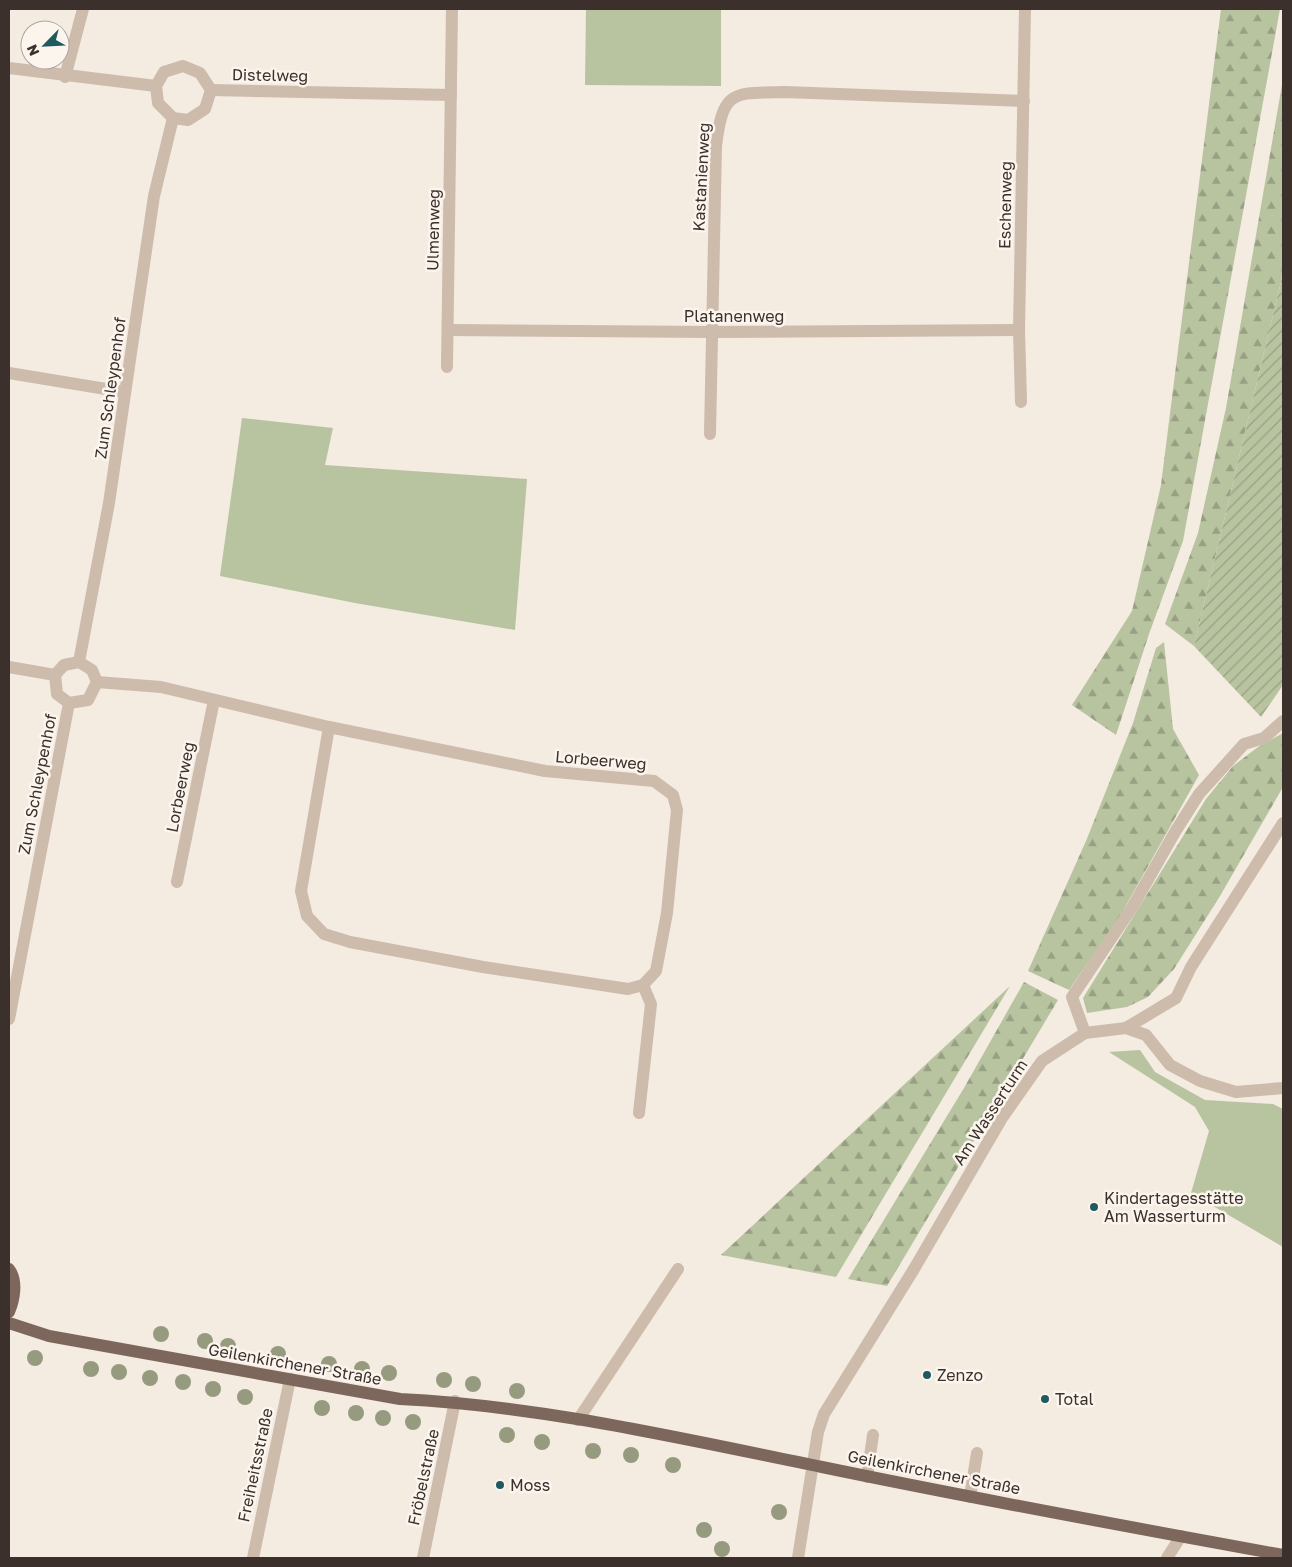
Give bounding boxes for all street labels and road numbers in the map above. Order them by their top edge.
street label: Distelweg [232,64,308,86]
street label: Kastanienweg [688,122,714,232]
street label: Eschenweg [994,161,1016,249]
street label: Ulmenweg [422,189,444,271]
street label: Platanenweg [684,306,784,326]
street label: Zum Schleypenhof [90,316,130,460]
street label: Zum Schleypenhof [14,712,60,856]
street label: Lorbeerweg [161,740,199,834]
street label: Lorbeerweg [554,746,648,774]
street label: Am Wasserturm [948,1055,1032,1169]
street label: Geilenkirchener Straße [207,1339,383,1389]
street label: Freiheitsstraße [233,1406,277,1524]
street label: Fröbelstraße [403,1427,443,1527]
street label: Geilenkirchener Straße [846,1445,1022,1499]

